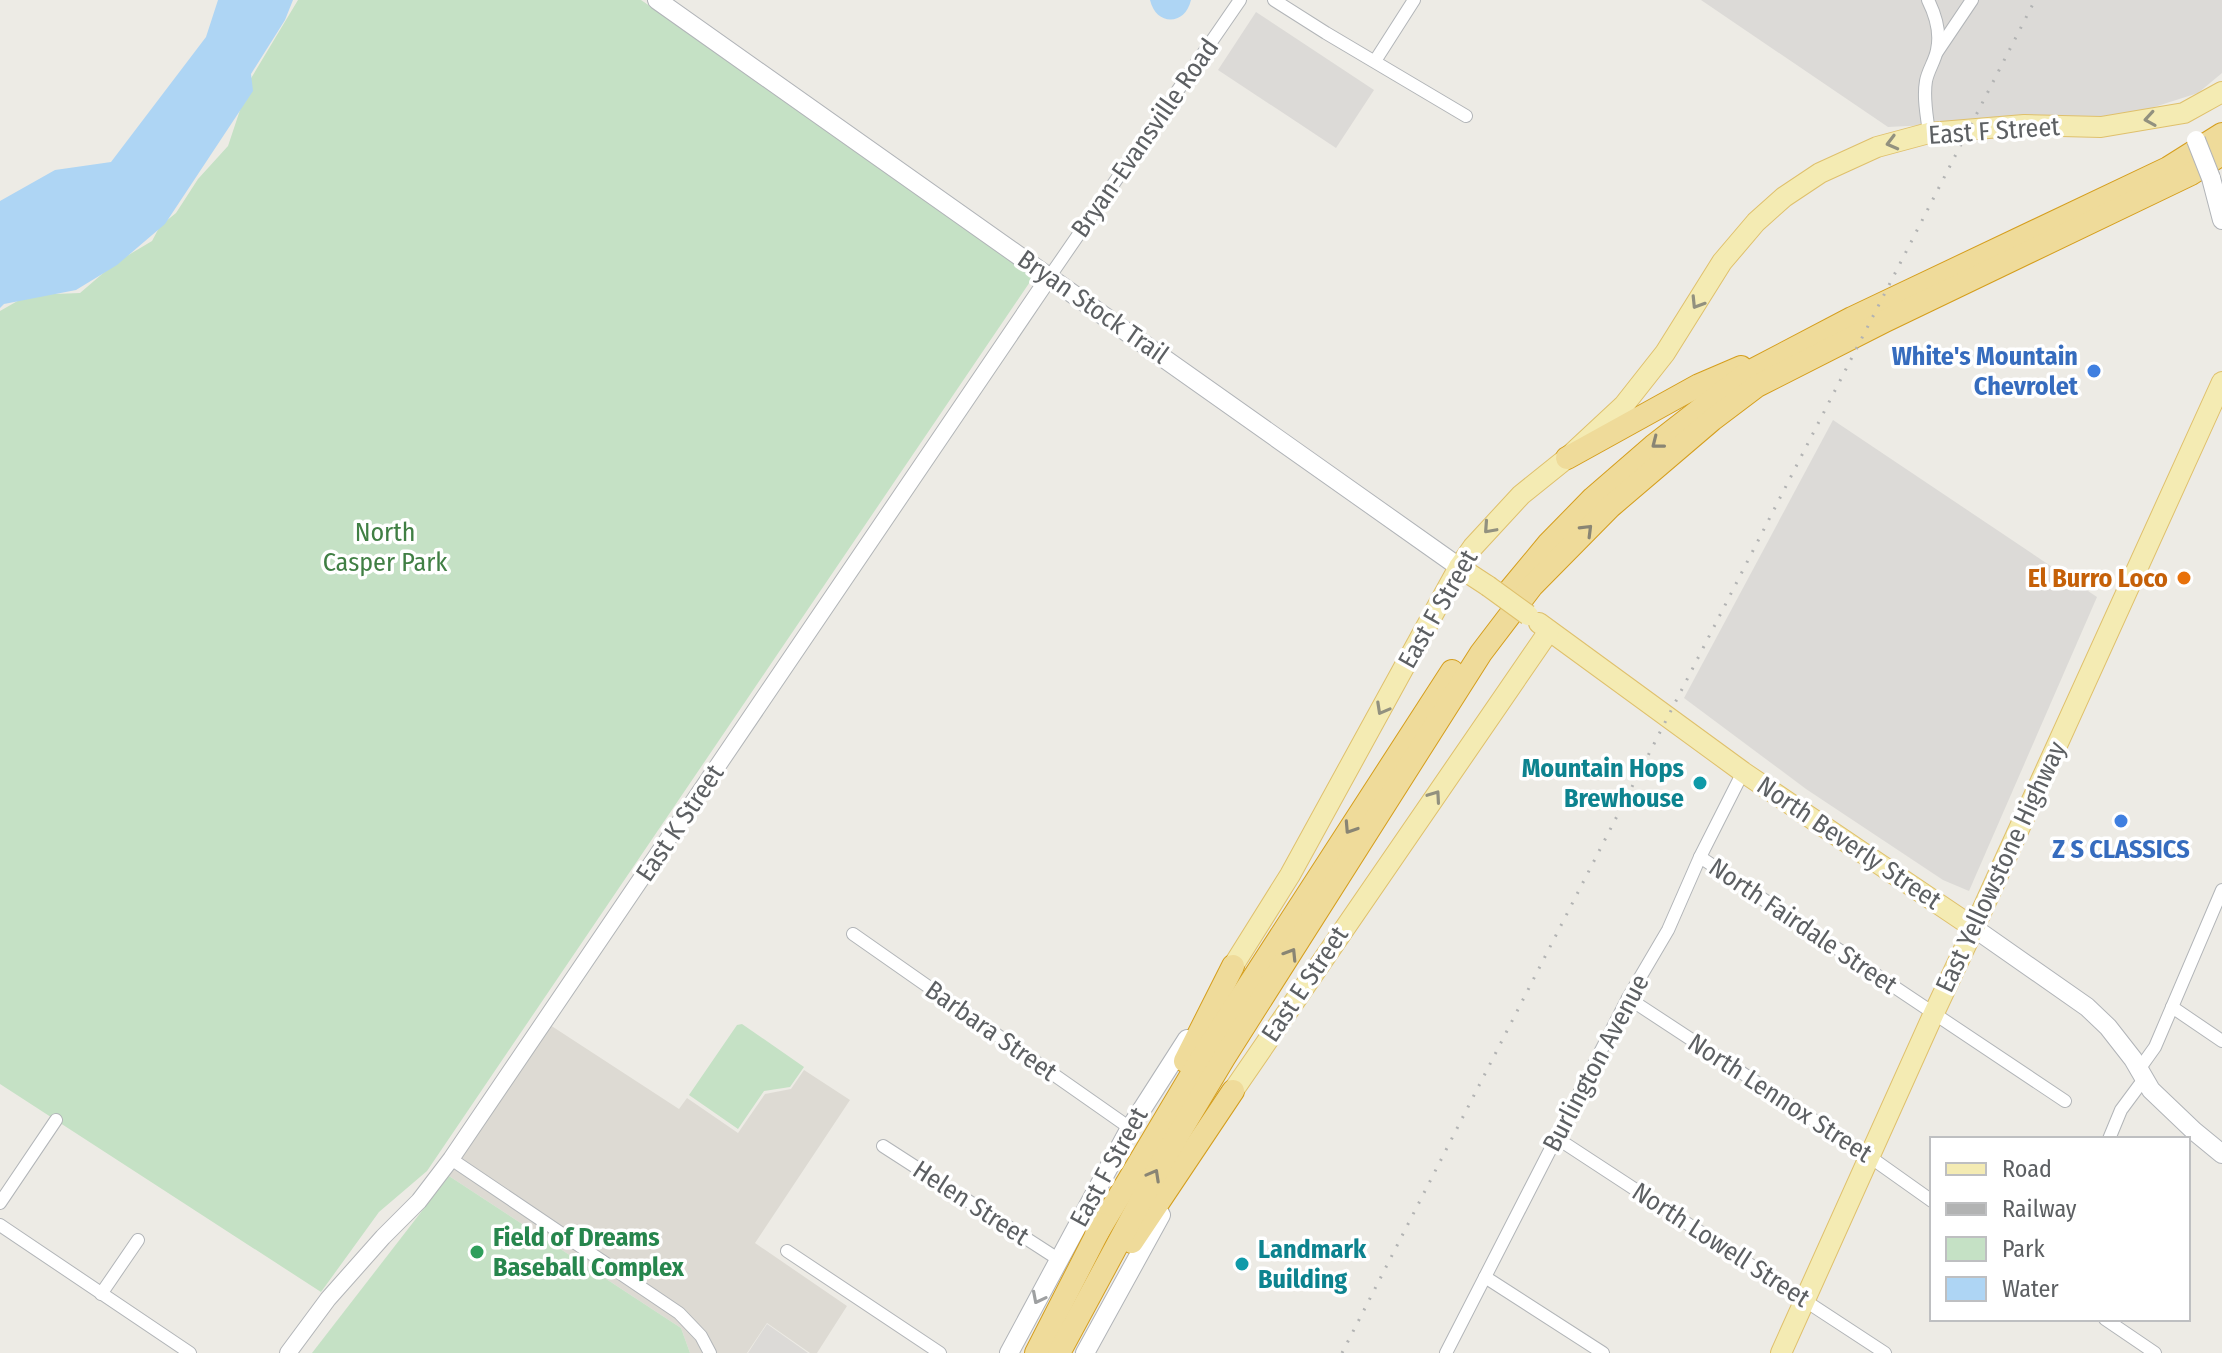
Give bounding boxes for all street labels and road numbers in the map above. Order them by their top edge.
street label: Bryan-Evansville Road [1065,33,1225,243]
street label: East F Street [1927,111,2061,151]
street label: Bryan Stock Trail [1012,244,1174,370]
street label: East F Street [1392,544,1485,674]
street label: East Yellowstone Highway [1929,736,2073,997]
street label: East K Street [630,758,731,887]
street label: North Beverly Street [1751,770,1947,916]
street label: North Fairdale Street [1703,852,1903,1001]
street label: East E Street [1255,920,1355,1048]
street label: Burlington Avenue [1536,969,1656,1157]
street label: Barbara Street [919,974,1063,1088]
street label: North Lennox Street [1682,1027,1878,1169]
street label: East F Street [1064,1102,1155,1232]
street label: Helen Street [907,1154,1035,1252]
street label: North Lowell Street [1627,1176,1816,1314]

